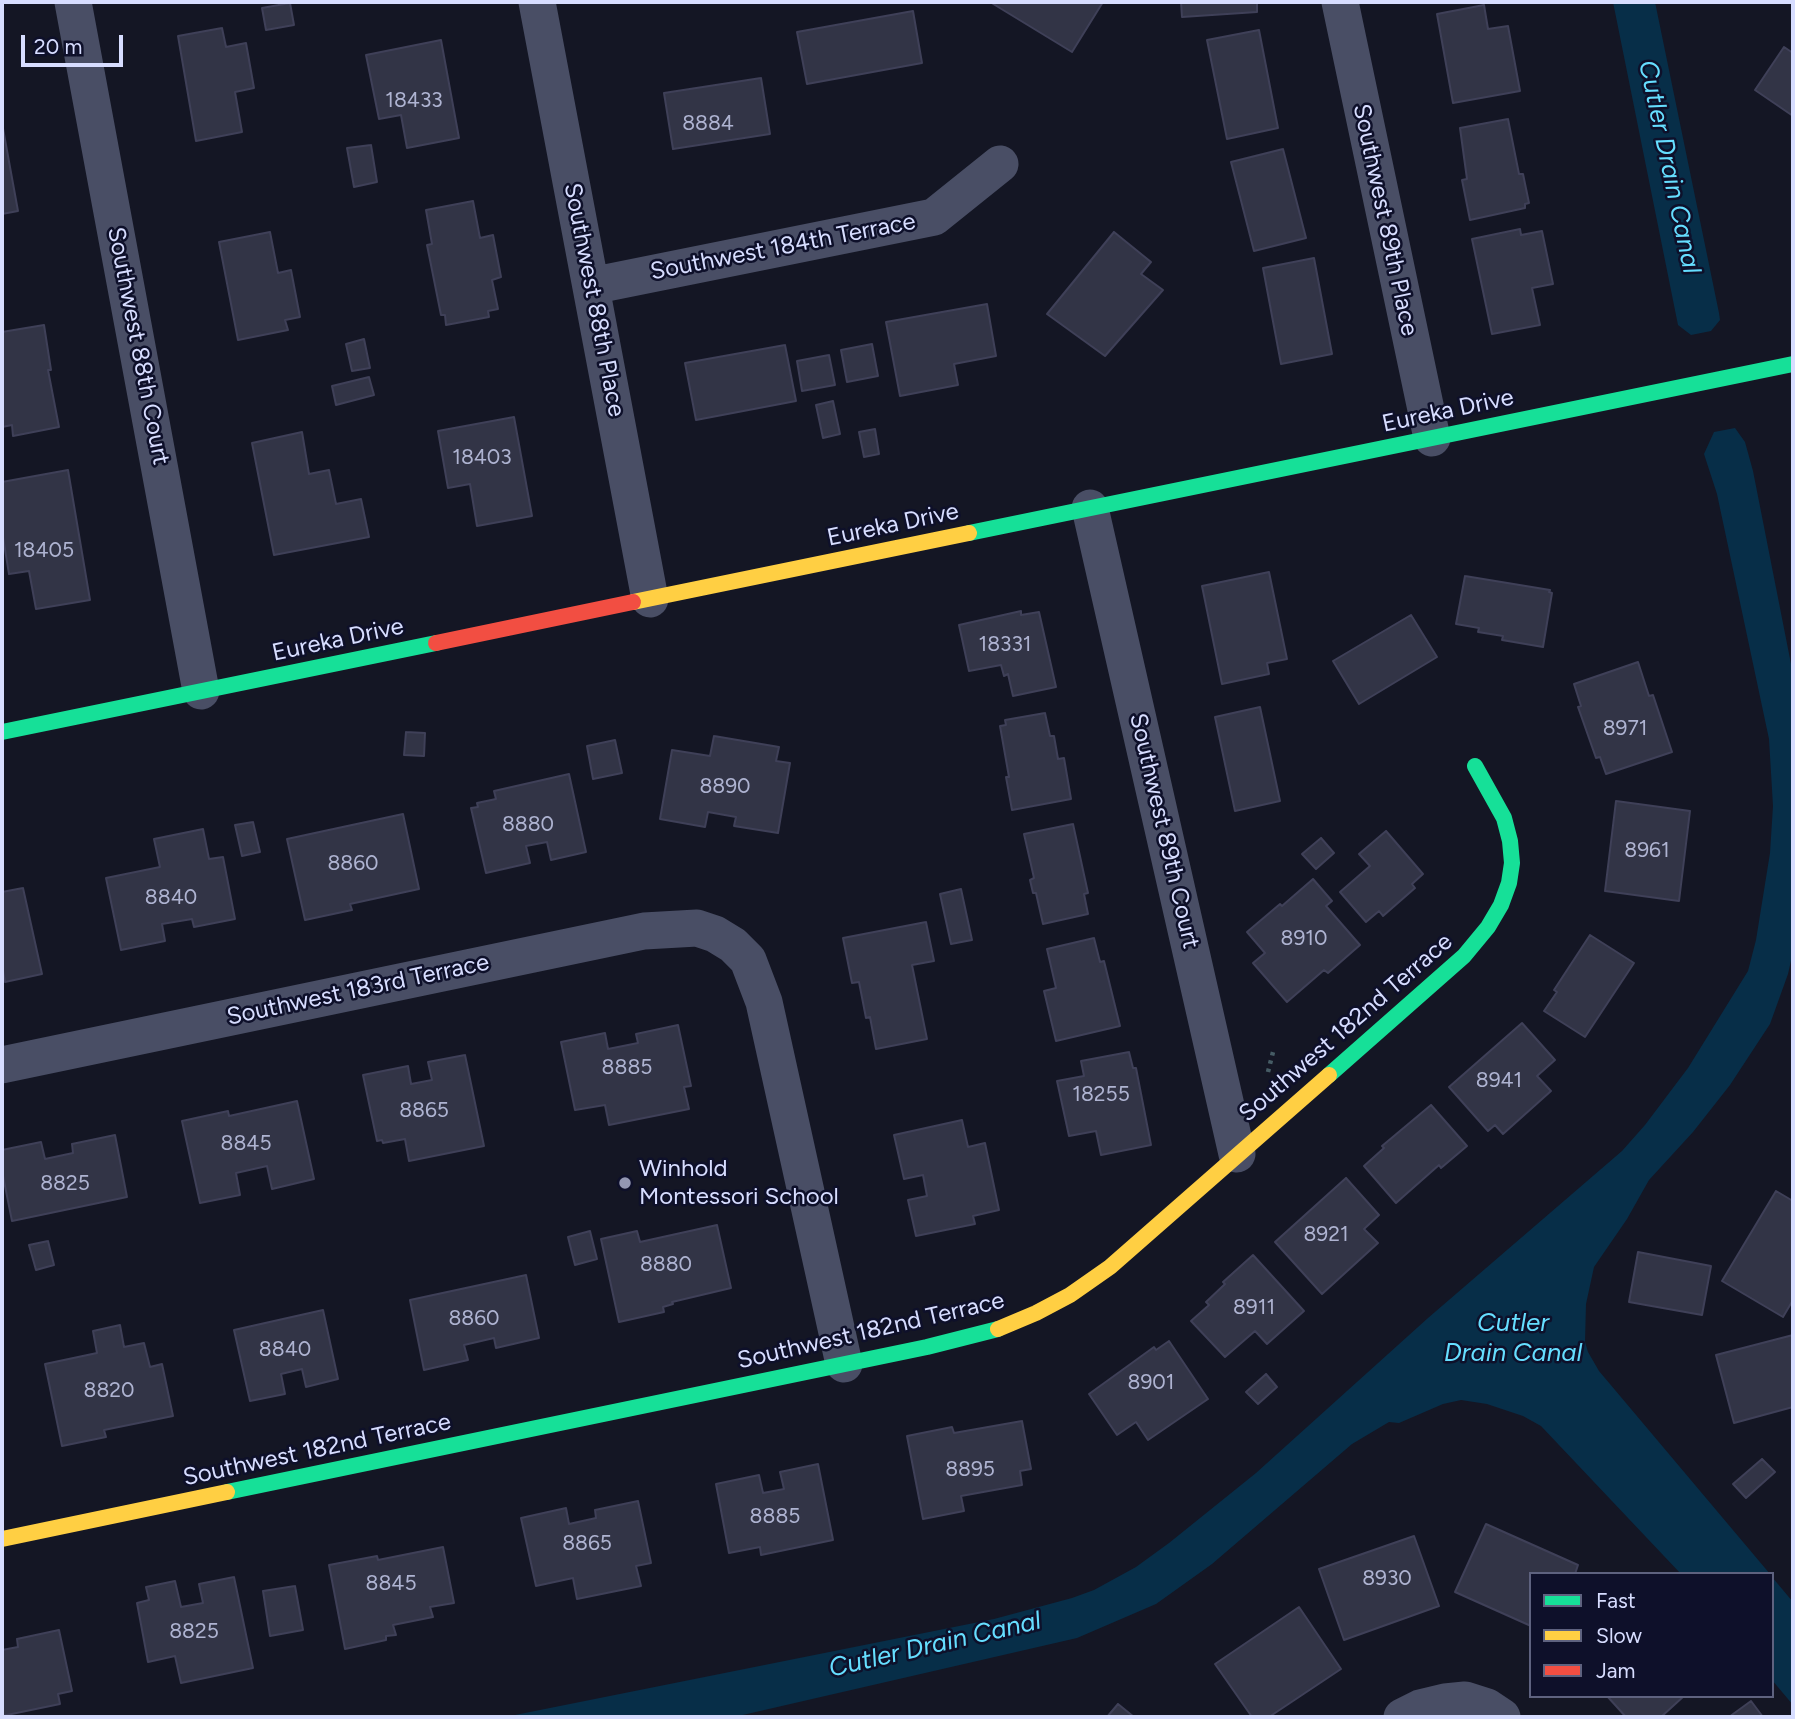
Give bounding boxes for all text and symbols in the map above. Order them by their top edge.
scale bar [24,21,126,65]
text: 20 m [34,34,82,59]
water label: Cutler Drain Canal [1631,58,1707,276]
house number: 18433 [385,88,443,114]
street label: Southwest 89th Place [1346,101,1424,339]
house number: 8884 [682,111,734,137]
street label: Southwest 88th Place [557,181,631,419]
street label: Southwest 184th Terrace [648,207,918,287]
street label: Southwest 88th Court [101,225,175,467]
street label: Eureka Drive [1380,383,1516,439]
house number: 18403 [452,445,512,471]
street label: Eureka Drive [825,497,961,553]
house number: 18405 [14,538,74,564]
street label: Eureka Drive [270,612,406,668]
house number: 18331 [978,632,1032,658]
street label: Southwest 89th Court [1123,711,1205,951]
house number: 8971 [1603,716,1647,742]
house number: 8890 [699,774,751,800]
house number: 8880 [502,812,554,838]
house number: 8961 [1624,838,1670,864]
house number: 8860 [327,851,379,877]
house number: 8840 [145,885,197,911]
house number: 8910 [1281,926,1327,952]
street label: Southwest 182nd Terrace [1234,928,1458,1128]
street label: Southwest 183rd Terrace [224,948,492,1032]
house number: 8885 [602,1055,652,1081]
house number: 8941 [1476,1068,1522,1094]
house number: 18255 [1072,1082,1130,1108]
house number: 8865 [399,1098,449,1124]
house number: 8845 [221,1131,271,1157]
place label: Winhold Montessori School [639,1155,839,1211]
house number: 8825 [40,1171,90,1197]
marker: Winhold Montessori School [617,1175,633,1191]
house number: 8921 [1303,1222,1349,1248]
house number: 8880 [640,1252,692,1278]
street label: Southwest 182nd Terrace [735,1286,1007,1376]
house number: 8911 [1233,1295,1275,1321]
house number: 8860 [448,1306,500,1332]
water label: Cutler Drain Canal [1444,1307,1582,1368]
house number: 8840 [259,1337,311,1363]
house number: 8901 [1128,1370,1174,1396]
house number: 8820 [84,1378,134,1404]
street label: Southwest 182nd Terrace [180,1408,454,1492]
house number: 8895 [945,1457,995,1483]
house number: 8885 [750,1504,800,1530]
house number: 8865 [562,1531,612,1557]
house number: 8930 [1362,1566,1412,1592]
house number: 8845 [366,1571,416,1597]
legend [1529,1572,1774,1698]
text: Fast [1596,1588,1636,1613]
water label: Cutler Drain Canal [826,1605,1044,1685]
house number: 8825 [169,1619,219,1645]
text: Slow [1596,1623,1642,1648]
text: Jam [1596,1658,1635,1683]

